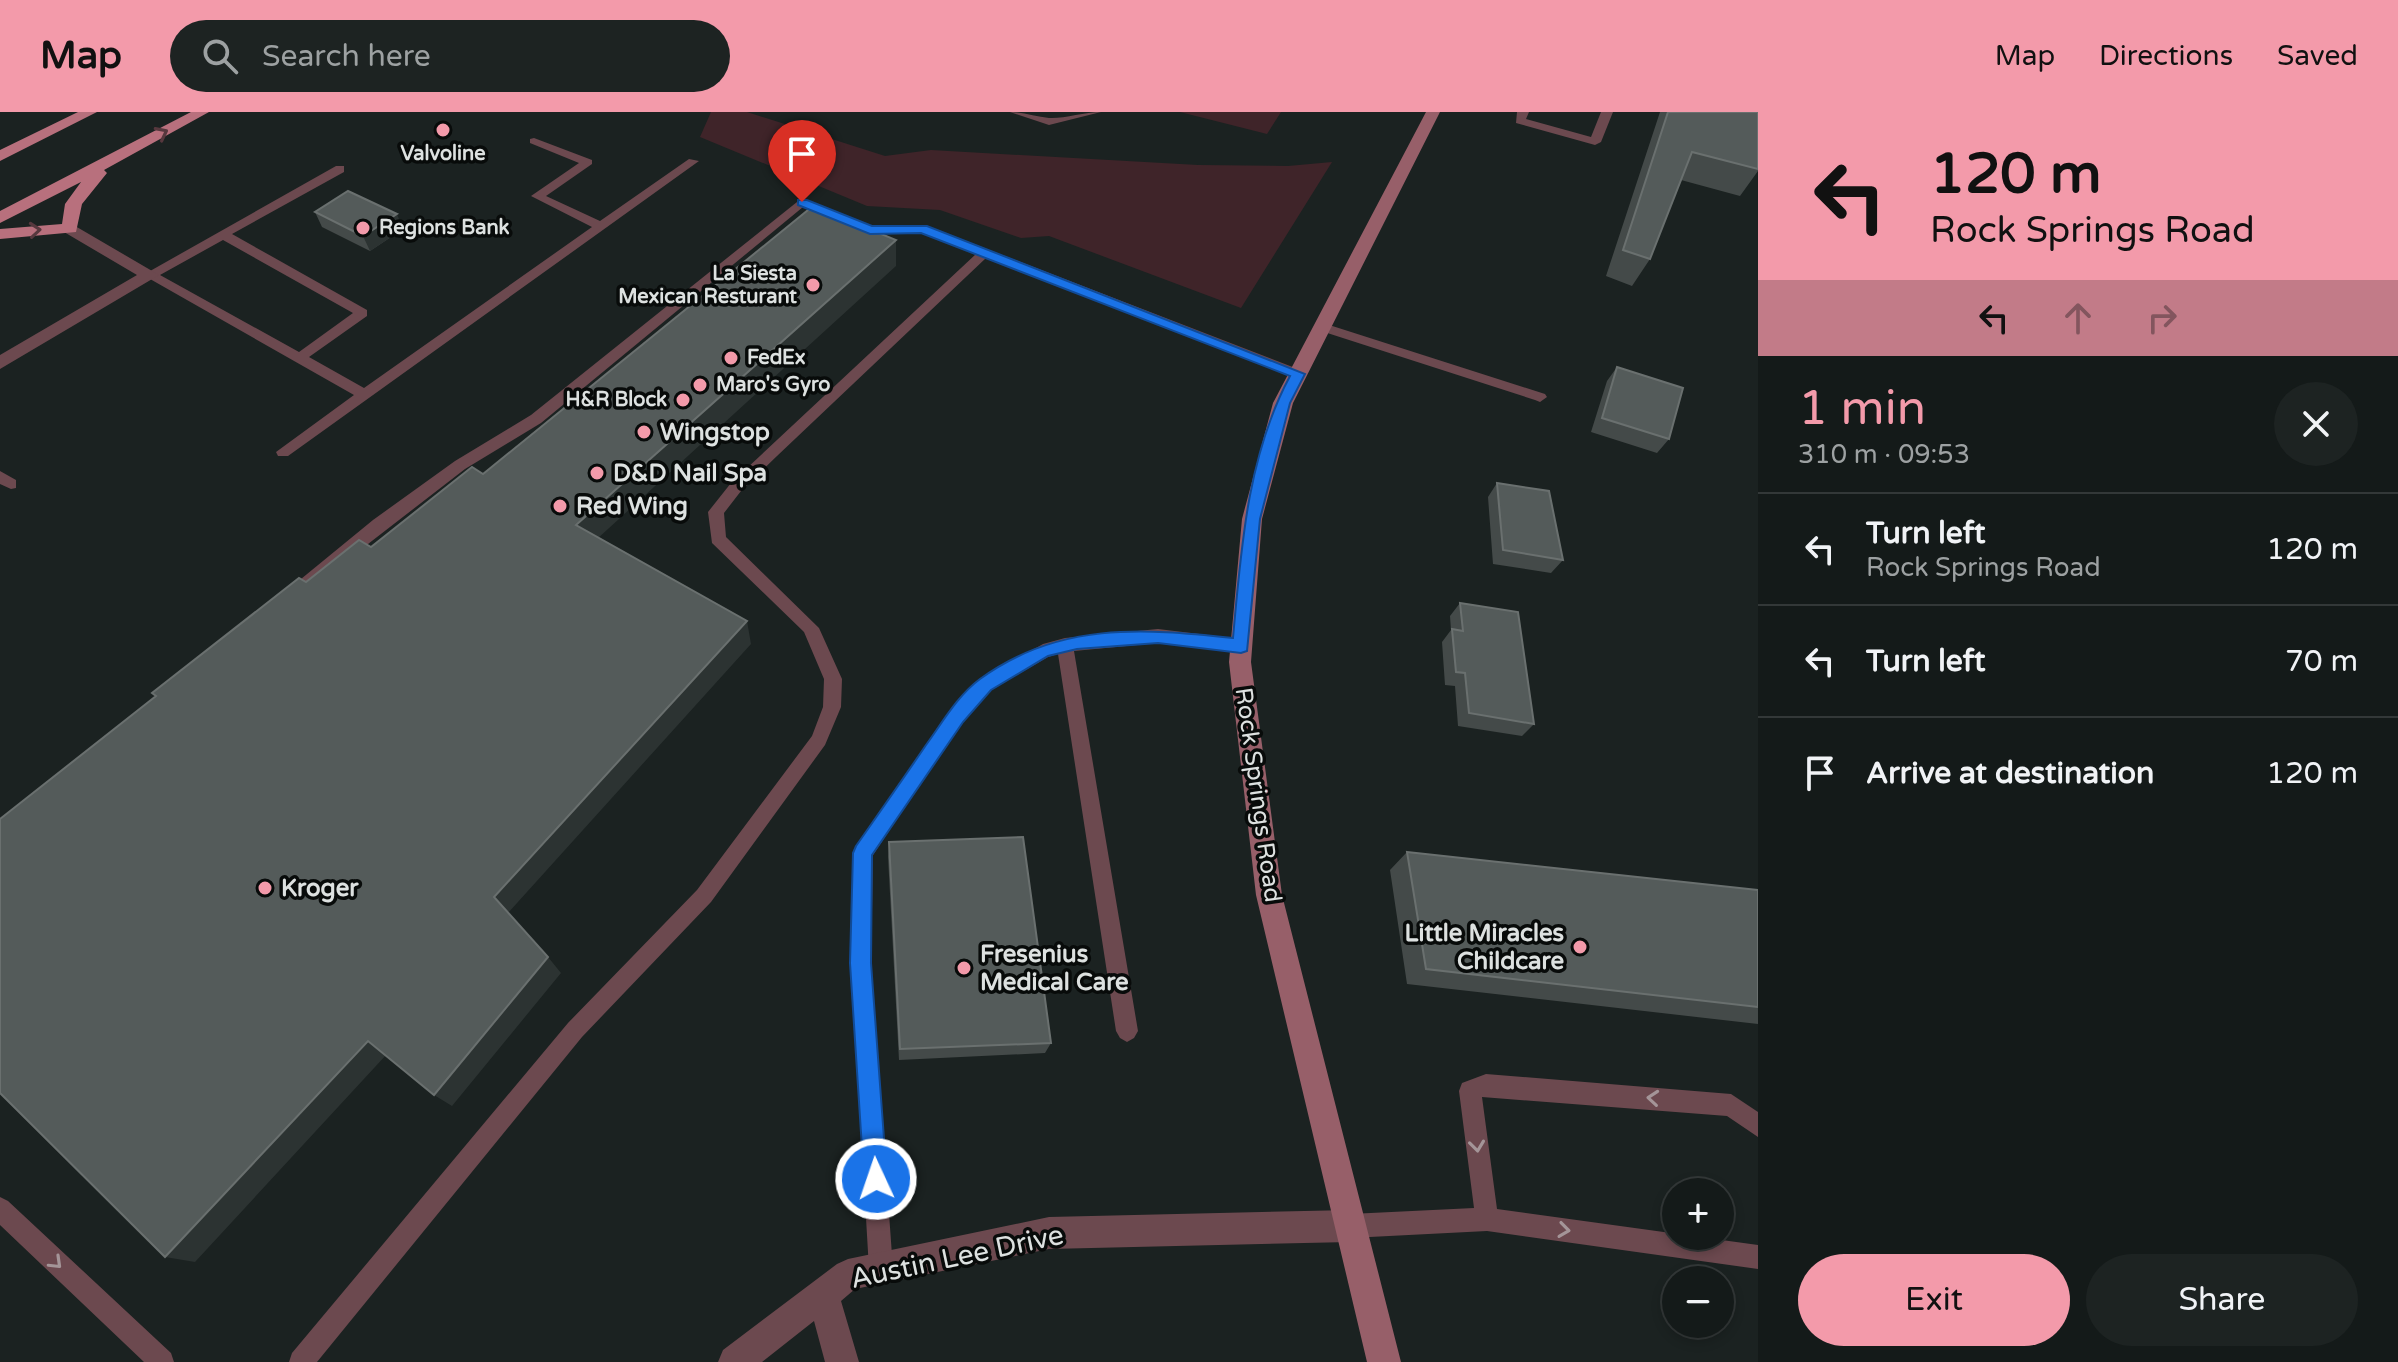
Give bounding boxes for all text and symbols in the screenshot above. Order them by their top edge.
search box [170,20,730,92]
text: Map [40,33,122,79]
icon: search [198,34,242,78]
text: Search here [262,38,431,75]
text: Map [1995,39,2055,73]
text: Directions [2099,39,2233,73]
text: Saved [2277,39,2358,73]
pin [768,120,836,202]
marker: Valvoline [434,121,452,139]
one-way arrow [154,127,169,142]
icon: arrive [780,132,824,176]
text: 120 m [1930,141,2101,208]
place label: Valvoline [400,142,486,166]
icon: left [1798,144,1902,248]
text: Rock Springs Road [1930,209,2255,252]
place label: Regions Bank [379,216,510,240]
marker: Regions Bank [354,219,372,237]
one-way arrow [29,222,42,239]
place label: La Siesta Mexican Resturant [618,262,797,309]
marker: La Siesta Mexican Resturant [804,276,822,294]
icon: left [1972,296,2016,340]
icon: ahead [2056,296,2100,340]
icon: right [2140,296,2184,340]
place label: FedEx [747,346,806,370]
marker: FedEx [722,349,740,367]
place label: Maro's Gyro [716,373,830,397]
marker: Maro's Gyro [691,376,709,394]
text: 1 min [1798,380,1926,438]
button: close [2274,382,2358,466]
place label: H&R Block [565,388,667,412]
marker: H&R Block [674,391,692,409]
place label: Wingstop [660,418,770,447]
marker: Wingstop [635,423,653,441]
text: 310 m · 09:53 [1798,439,1970,470]
place label: D&D Nail Spa [613,459,767,488]
marker: D&D Nail Spa [588,464,606,482]
place label: Red Wing [576,492,688,521]
marker: Red Wing [551,497,569,515]
text: Turn left [1866,515,1985,552]
icon: left [1798,527,1842,571]
text: 120 m [2266,531,2358,568]
text: Rock Springs Road [1866,552,2101,583]
icon: left [1798,639,1842,683]
text: Turn left [1866,643,1985,680]
text: 70 m [2285,643,2358,680]
street label: Rock Springs Road [1229,686,1287,904]
icon: arrive [1798,751,1842,795]
text: Arrive at destination [1866,755,2154,792]
text: 120 m [2266,755,2358,792]
place label: Kroger [281,874,359,903]
marker: Kroger [256,879,274,897]
place label: Little Miracles Childcare [1405,919,1564,976]
marker: Little Miracles Childcare [1571,938,1589,956]
place label: Fresenius Medical Care [980,940,1129,997]
marker: Fresenius Medical Care [955,959,973,977]
one-way arrow [1646,1090,1659,1107]
position arrow [834,1137,918,1221]
one-way arrow [1468,1139,1485,1153]
map controls [1662,1178,1734,1338]
button: + [1662,1178,1734,1250]
street label: Austin Lee Drive [847,1218,1067,1296]
one-way arrow [1557,1221,1571,1238]
one-way arrow [47,1254,61,1268]
button: Exit [1798,1254,2070,1346]
button: Share [2086,1254,2358,1346]
button: − [1662,1266,1734,1338]

